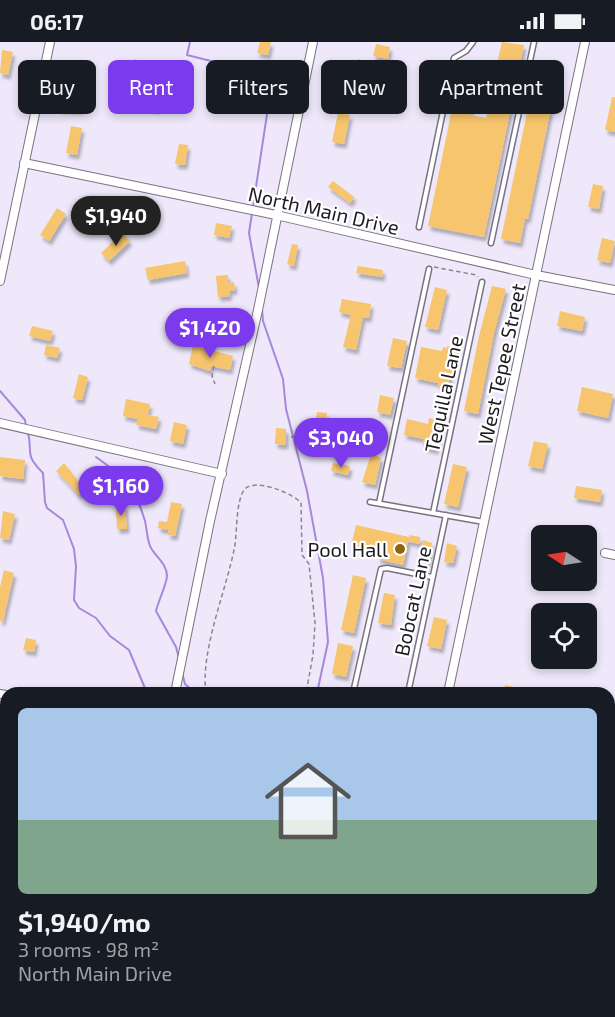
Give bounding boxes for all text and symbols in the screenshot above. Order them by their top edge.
text: 06:17 [30,8,84,34]
chip: Buy [18,60,96,114]
chip: Rent [108,60,194,114]
chip: Filters [206,60,309,114]
chip: New [321,60,407,114]
chip: Apartment [419,60,564,114]
street label: North Main Drive [246,181,402,239]
pin: $1,940 [67,196,165,247]
text: $1,940 [85,203,147,227]
street label: West Tepee Street [472,281,530,447]
pin: $1,420 [161,308,259,359]
text: $1,420 [179,315,241,339]
street label: Tequilla Lane [419,333,467,455]
pin: $3,040 [292,418,390,469]
text: $3,040 [308,425,374,449]
pin: $1,160 [72,466,170,517]
text: $1,160 [92,473,150,497]
north arrow [531,525,597,591]
map controls [531,525,597,669]
place label: Pool Hall [307,537,388,561]
marker: Pool Hall [393,542,407,556]
street label: Bobcat Lane [389,544,435,658]
button: locate [531,603,597,669]
icon: home [254,747,362,855]
text: $1,940/mo [18,906,151,937]
text: 3 rooms · 98 m² [18,937,159,961]
text: North Main Drive [18,961,172,985]

